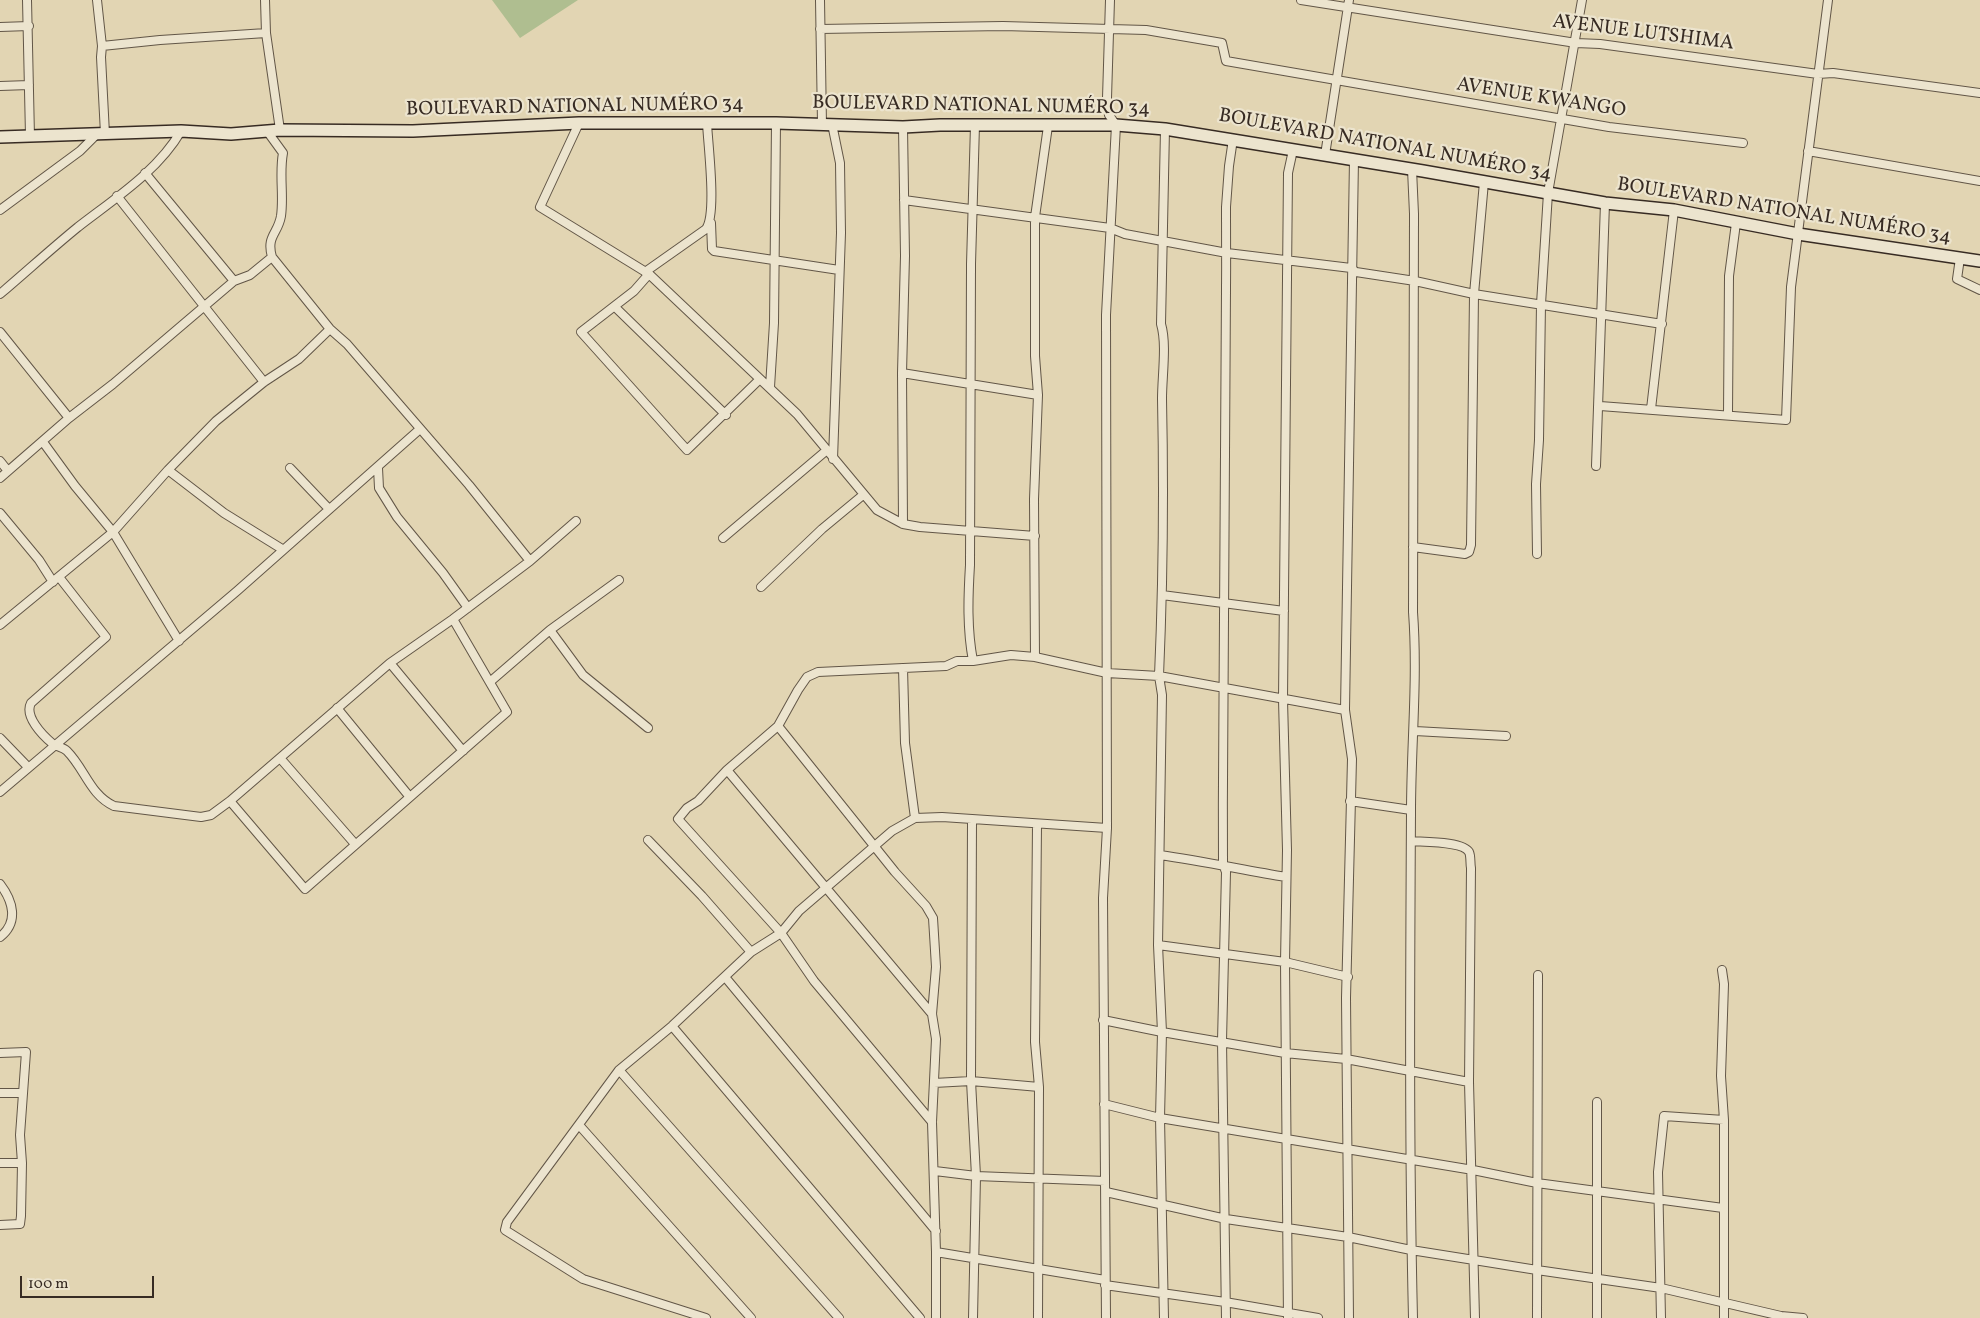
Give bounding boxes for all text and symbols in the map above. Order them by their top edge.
street label: AVENUE LUTSHIMA [1551,11,1735,57]
street label: AVENUE KWANGO [1455,74,1627,124]
street label: BOULEVARD NATIONAL NUMÉRO 34 [812,92,1150,122]
street label: BOULEVARD NATIONAL NUMÉRO 34 [406,93,744,123]
street label: BOULEVARD NATIONAL NUMÉRO 34 [1216,105,1554,187]
street label: BOULEVARD NATIONAL NUMÉRO 34 [1615,174,1953,250]
scale bar [22,1266,156,1298]
text: 100 m [28,1274,68,1295]

